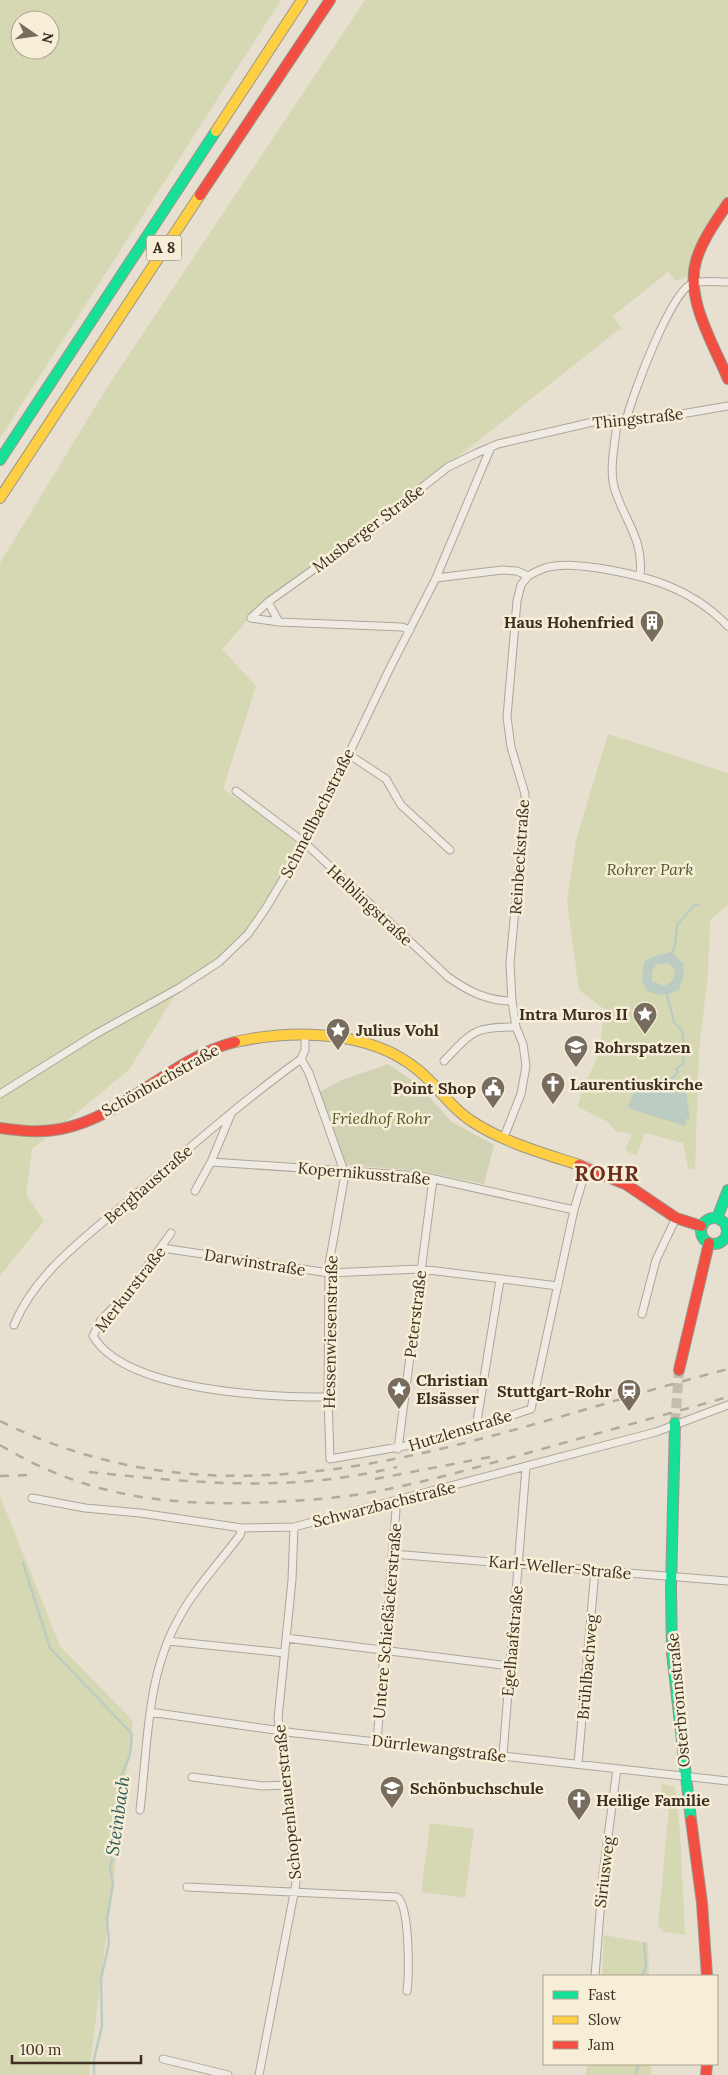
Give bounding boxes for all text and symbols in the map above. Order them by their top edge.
north arrow [10,10,60,60]
text: N [38,31,58,45]
road number: A 8 [146,236,182,260]
street label: Thingstraße [592,403,685,433]
street label: Musberger Straße [308,479,428,577]
building icon: Haus Hohenfried [639,609,665,643]
place label: Haus Hohenfried [504,612,634,632]
street label: Schmellbachstraße [276,745,358,881]
street label: Reinbeckstraße [505,798,533,916]
park label: Rohrer Park [606,859,694,879]
street label: Helblingstraße [323,860,417,950]
place icon: Intra Muros II [632,1001,658,1035]
place label: Intra Muros II [519,1004,628,1024]
place icon: Julius Vohl [325,1017,351,1051]
place label: Julius Vohl [356,1020,439,1040]
school or university icon: Rohrspatzen [563,1034,589,1068]
place label: Rohrspatzen [594,1037,691,1057]
street label: Schönbuchstraße [98,1039,223,1121]
church icon: Laurentiuskirche [540,1071,566,1105]
place label: Laurentiuskirche [570,1074,703,1094]
public building icon: Point Shop [480,1075,506,1109]
place label: Point Shop [393,1078,476,1098]
park label: Friedhof Rohr [331,1108,431,1128]
street label: Berghaustraße [100,1140,196,1228]
street label: Kopernikusstraße [297,1157,432,1189]
district label: ROHR [574,1160,640,1187]
street label: Merkurstraße [90,1242,170,1336]
street label: Darwinstraße [203,1244,307,1280]
street label: Hessenwiesenstraße [319,1255,341,1409]
street label: Peterstraße [400,1269,430,1359]
place label: Christian Elsässer [416,1370,488,1408]
place icon: Christian Elsässer [386,1376,412,1410]
station icon: Stuttgart-Rohr [616,1378,642,1412]
place label: Stuttgart-Rohr [497,1381,612,1401]
street label: Hutzlenstraße [406,1405,514,1455]
street label: Schwarzbachstraße [310,1476,458,1531]
street label: Untere Schießäckerstraße [368,1522,406,1720]
street label: Karl-Weller-Straße [488,1551,633,1583]
street label: Egelhaafstraße [497,1584,527,1697]
street label: Brühlbachweg [572,1612,602,1721]
street label: Osterbronnstraße [662,1632,694,1768]
street label: Schopenhauerstraße [269,1723,305,1880]
street label: Dürrlewangstraße [370,1730,508,1766]
water label: Steinbach [101,1774,135,1857]
school or university icon: Schönbuchschule [379,1775,405,1809]
place label: Schönbuchschule [410,1778,544,1798]
church icon: Heilige Familie [566,1787,592,1821]
place label: Heilige Familie [596,1790,710,1810]
street label: Siriusweg [590,1834,618,1909]
legend [543,1975,718,2065]
text: Fast [588,1985,616,2004]
text: Slow [588,2010,621,2029]
scale bar [12,2032,141,2064]
text: Jam [587,2035,615,2054]
text: 100 m [20,2040,61,2059]

